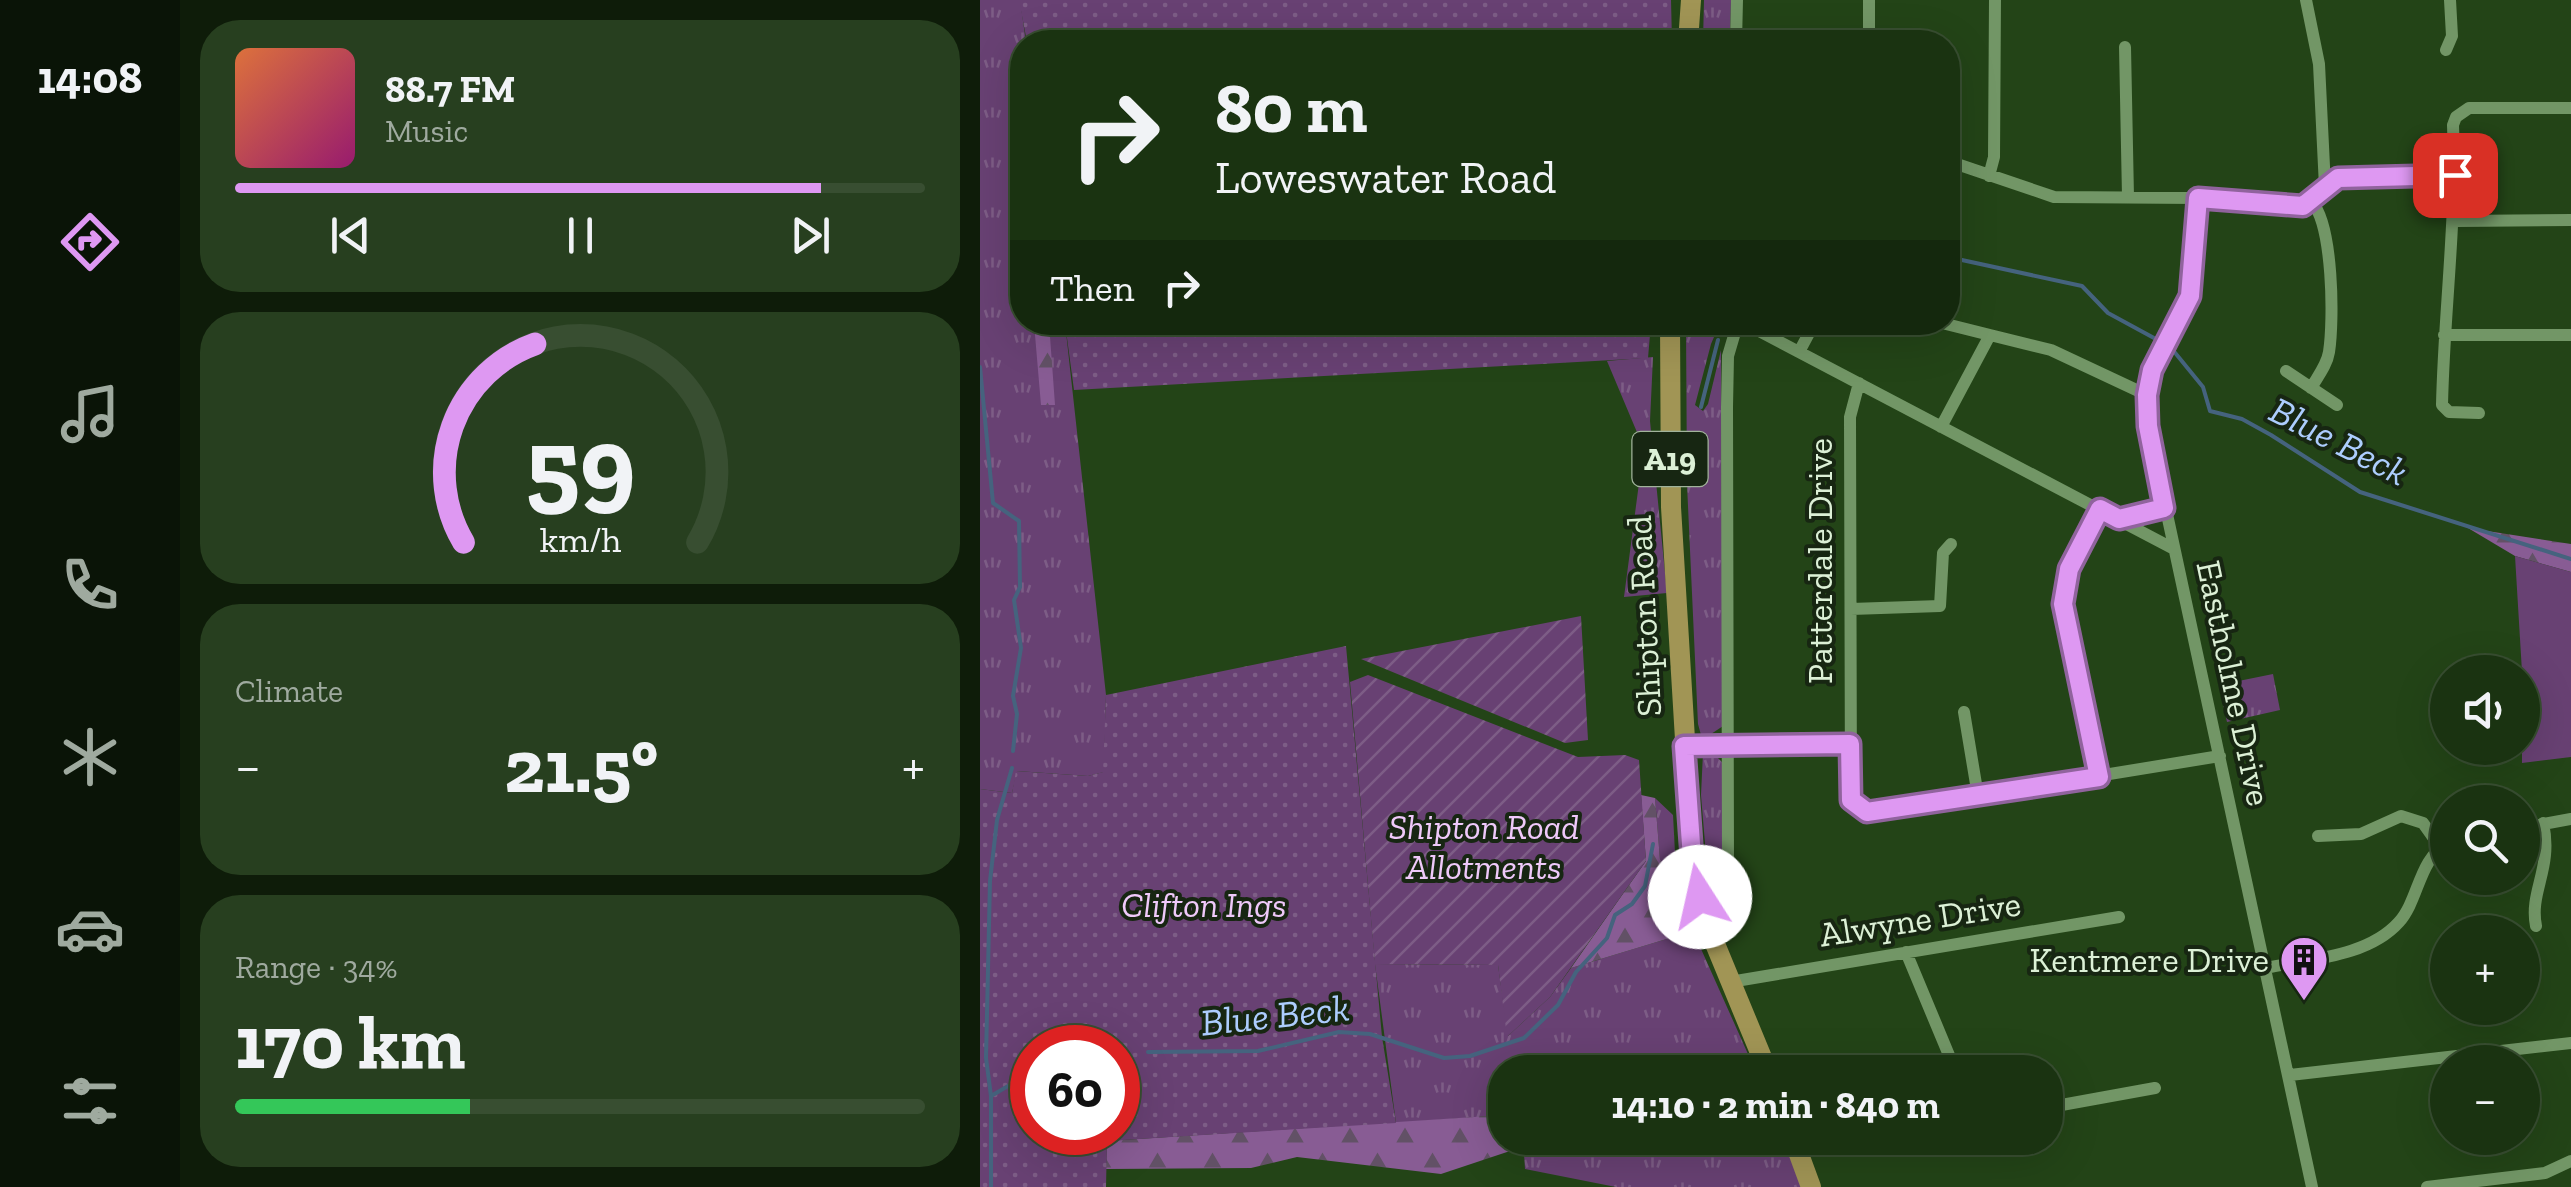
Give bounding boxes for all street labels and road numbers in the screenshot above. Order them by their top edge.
road number: A19 [1632,432,1708,486]
street label: Patterdale Drive [1799,438,1841,684]
street label: Shipton Road [1618,514,1670,718]
street label: Eastholme Drive [2188,557,2280,809]
street label: Alwyne Drive [1816,882,2024,956]

